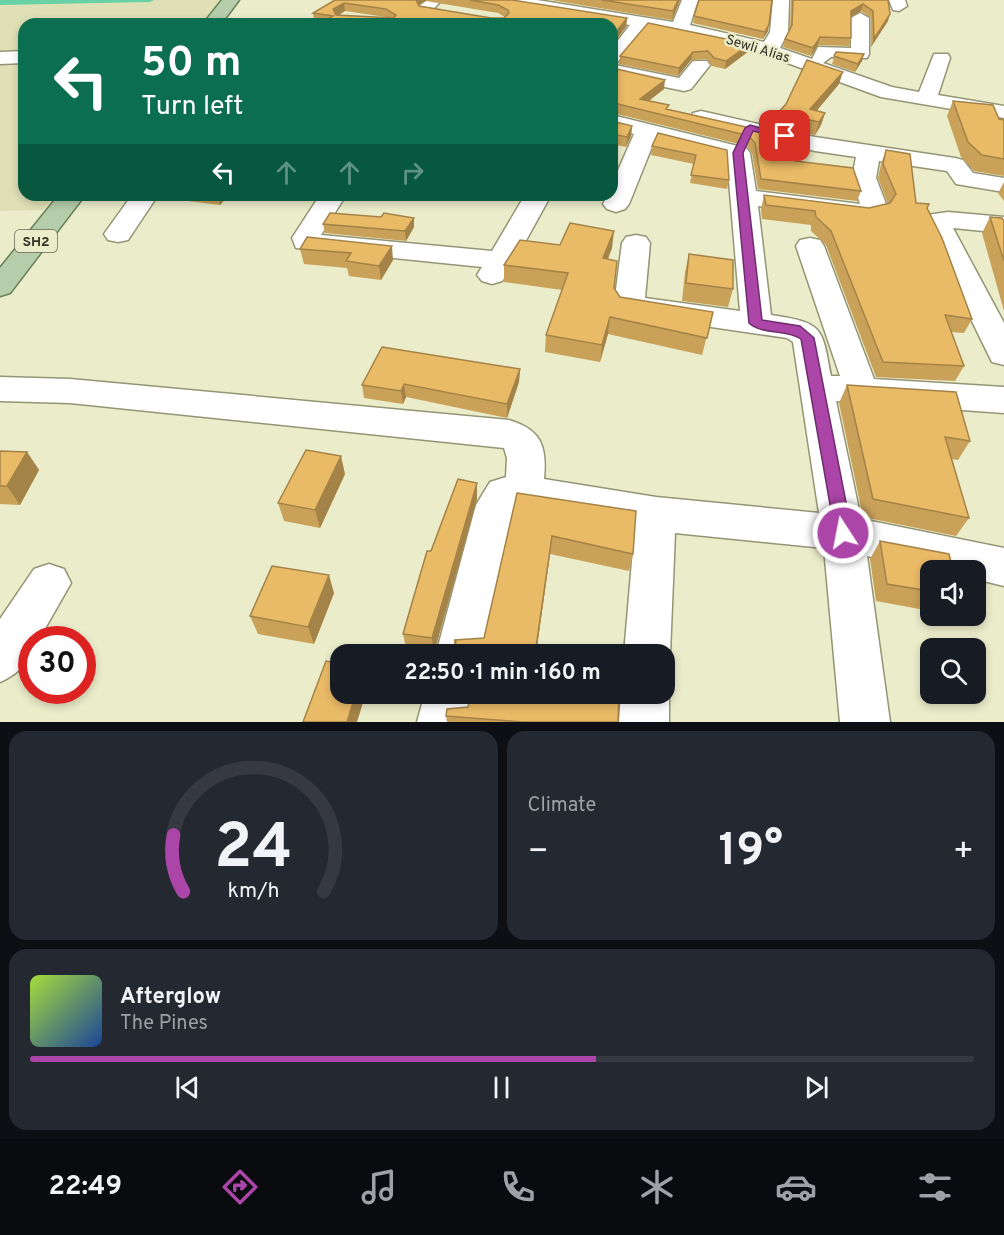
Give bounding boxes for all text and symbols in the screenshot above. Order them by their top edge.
street label: Sewli Alias [723,32,792,67]
text: 50 m [141,38,242,91]
icon: left [42,42,120,120]
text: Turn left [141,90,243,124]
pin [759,110,810,161]
icon: arrive [768,119,801,152]
icon: left [207,156,240,189]
icon: ahead [270,156,303,189]
icon: ahead [333,156,366,189]
icon: right [396,156,429,189]
road number: SH2 [15,230,57,252]
position arrow [811,501,875,565]
map controls [920,560,986,704]
button: sound [920,560,986,626]
speed limit sign: 30 [18,626,96,704]
button: search [920,638,986,704]
text: 22:50 · 1 min · 160 m [404,660,601,687]
text: Climate [528,793,596,819]
text: 24 [214,811,292,890]
text: 19° [719,824,783,881]
text: − [528,832,549,874]
text: + [953,832,974,874]
text: km/h [227,879,279,906]
text: Afterglow [120,984,221,1011]
text: The Pines [120,1011,208,1037]
icon: previous [171,1071,204,1104]
icon: pause [485,1071,518,1104]
icon: next [800,1071,833,1104]
icon: directions [219,1166,261,1208]
icon: music [358,1166,400,1208]
icon: phone [497,1166,539,1208]
icon: climate [636,1166,678,1208]
icon: car [775,1166,817,1208]
icon: filters [914,1166,956,1208]
text: 22:49 [48,1170,122,1204]

